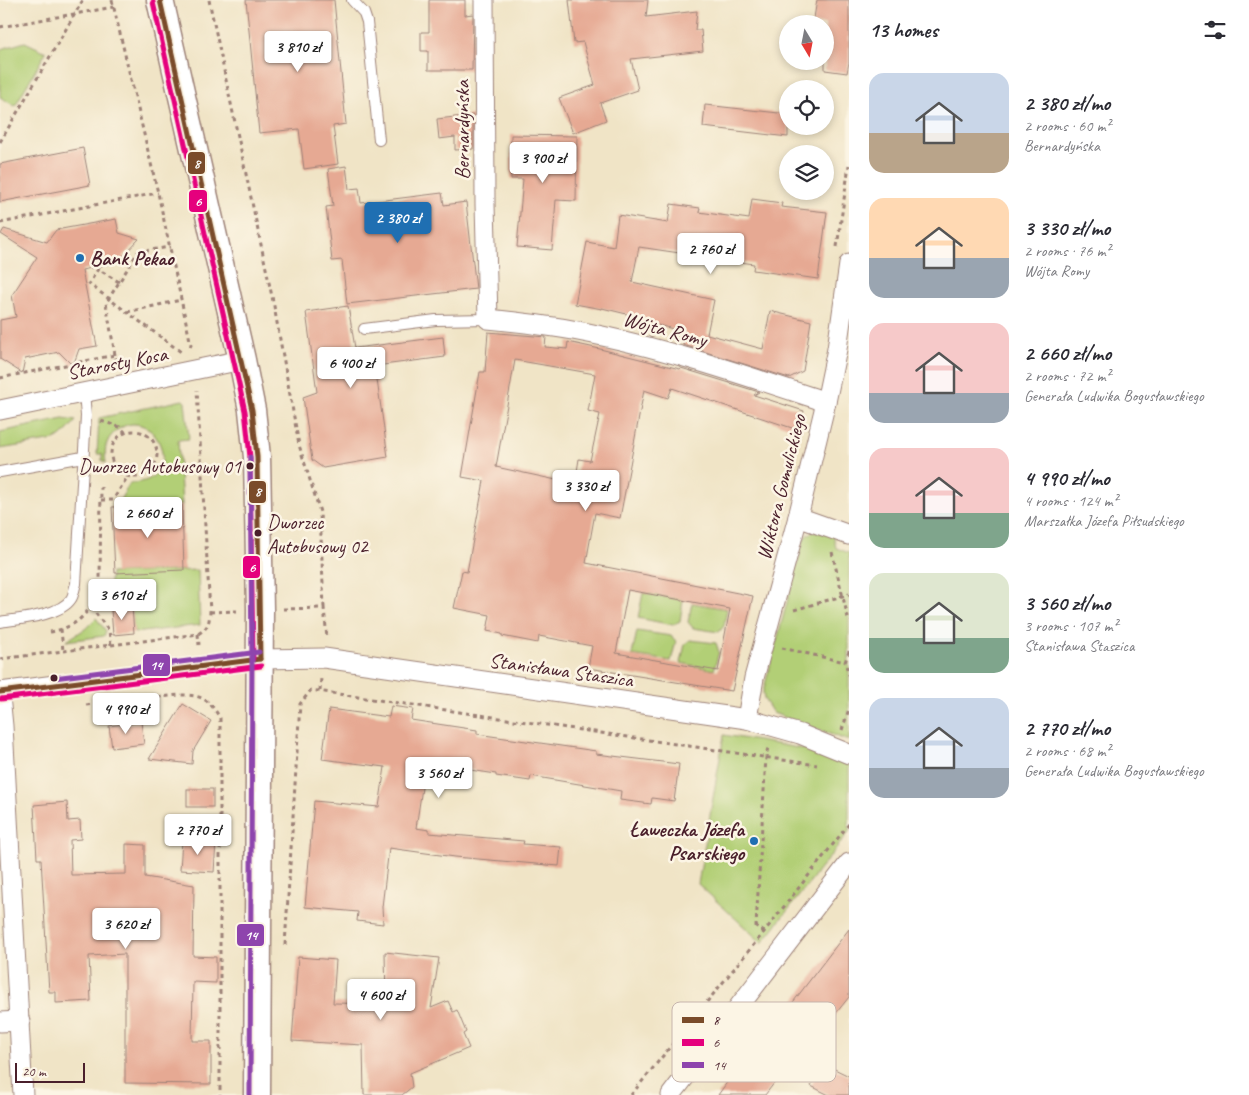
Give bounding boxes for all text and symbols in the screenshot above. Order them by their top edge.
north arrow [779,15,834,70]
map controls [779,15,834,200]
icon: filters [1201,16,1229,44]
text: 13 homes [869,17,938,43]
pin: 3 810 zł [246,30,350,73]
text: 3 810 zł [275,37,321,57]
street label: Bernardyńska [449,78,475,180]
button: locate [779,80,834,135]
text: 2 380 zł/mo [1024,90,1110,116]
icon: home [909,93,969,153]
text: 2 rooms · 60 m² [1024,116,1110,136]
text: Bernardyńska [1024,136,1100,156]
pin: 3 900 zł [491,142,595,184]
button: layers [779,145,834,200]
text: 3 900 zł [521,148,566,168]
line badge: 8 [187,151,206,175]
text: 8 [194,155,202,172]
line badge: 6 [188,189,208,213]
text: 6 [195,193,203,210]
pin: 2 380 zł [346,202,450,244]
text: 2 380 zł [375,208,421,228]
text: 3 330 zł/mo [1024,215,1110,241]
icon: home [909,218,969,278]
pin: 2 760 zł [659,232,763,275]
text: 2 760 zł [688,239,734,259]
text: 2 rooms · 76 m² [1024,241,1110,261]
place label: Bank Pekao [90,245,175,271]
marker: Bank Pekao [74,252,86,264]
text: Wójta Romy [1024,261,1089,281]
street label: Wójta Romy [620,305,711,353]
street label: Starosty Kosa [65,340,171,385]
text: 2 660 zł/mo [1024,340,1111,366]
icon: home [909,343,969,403]
pin: 6 400 zł [299,346,403,389]
text: 6 400 zł [328,353,374,373]
text: 2 rooms · 72 m² [1024,366,1110,386]
text: Generała Ludwika Bogusławskiego [1024,386,1204,406]
street label: Wiktora Gomulickiego [750,410,812,562]
place label: Dworzec Autobusowy 01 [79,454,242,479]
marker: Dworzec Autobusowy 01 [245,461,255,471]
text: 4 990 zł/mo [1024,465,1110,491]
icon: home [909,468,969,528]
pin: 3 330 zł [534,470,638,512]
text: 3 330 zł [563,476,609,496]
line badge: 8 [248,480,267,504]
text: 8 [255,483,263,500]
text: 4 rooms · 124 m² [1024,491,1118,511]
pin: 2 660 zł [96,496,200,539]
text: 2 660 zł [125,503,171,523]
place label: Dworzec Autobusowy 02 [267,510,370,559]
text: Marszałka Józefa Piłsudskiego [1024,511,1184,531]
marker: Dworzec Autobusowy 02 [253,528,263,538]
line badge: 6 [242,555,261,579]
text: 6 [249,559,257,576]
pin: 3 610 zł [70,578,174,621]
text: 3 610 zł [99,585,145,605]
text: 3 560 zł/mo [1024,590,1110,616]
icon: home [909,593,969,653]
text: 3 rooms · 107 m² [1024,616,1118,636]
text: Stanisława Staszica [1024,636,1134,656]
street label: Stanisława Staszica [487,647,636,693]
line badge: 14 [142,653,171,677]
text: 14 [150,657,164,674]
unlabelled marker [49,673,59,683]
pin: 4 990 zł [74,692,178,735]
text: 4 990 zł [104,699,148,719]
text: 2 770 zł/mo [1024,715,1110,741]
icon: home [909,718,969,778]
text: 2 rooms · 68 m² [1024,741,1110,761]
pin: 3 560 zł [387,756,491,799]
text: Generała Ludwika Bogusławskiego [1024,761,1204,781]
text: 3 560 zł [416,763,462,783]
pin: 2 770 zł [146,814,250,856]
place label: Ławeczka Józefa Psarskiego [630,816,745,866]
text: 2 770 zł [175,820,221,840]
marker: Ławeczka Józefa Psarskiego [748,835,760,847]
pin: 3 620 zł [74,908,178,950]
text: 3 620 zł [103,914,149,934]
line badge: 14 [236,923,265,947]
text: 14 [245,927,259,944]
pin: 4 600 zł [329,978,433,1021]
text: 4 600 zł [358,985,404,1005]
legend [672,1002,836,1082]
text: 8 [713,1012,721,1029]
text: 6 [713,1034,720,1051]
text: 14 [713,1057,727,1074]
scale bar [15,1060,85,1083]
text: 20 m [22,1063,46,1080]

